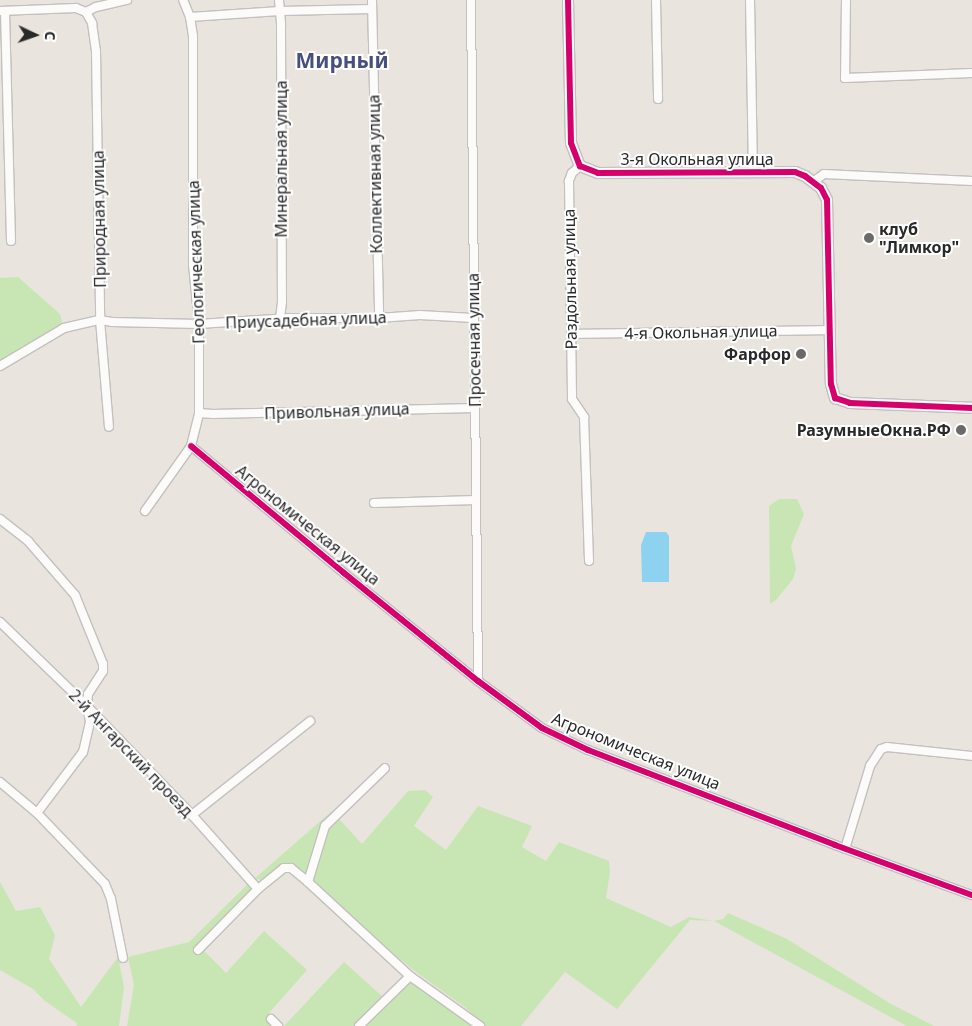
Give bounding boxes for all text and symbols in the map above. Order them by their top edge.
north arrow [10,10,60,60]
text: С [41,31,60,41]
district label: Мирный [295,47,389,73]
street label: Минеральная улица [271,80,291,238]
street label: Коллективная улица [364,94,386,254]
street label: 3-я Окольная улица [620,149,774,169]
street label: Природная улица [88,150,110,288]
street label: Геологическая улица [184,180,208,344]
street label: Раздольная улица [559,208,581,350]
place label: клуб "Лимкор" [879,219,959,257]
marker: клуб "Лимкор" [863,232,875,244]
street label: Просечная улица [463,273,485,407]
street label: Приусадебная улица [225,308,387,332]
street label: 4-я Окольная улица [624,321,778,343]
place label: Фарфор [724,344,791,364]
marker: Фарфор [795,348,807,360]
street label: Привольная улица [264,399,410,423]
place label: РазумныеОкна.РФ [797,420,951,440]
marker: РазумныеОкна.РФ [955,424,967,436]
street label: Агрономическая улица [232,461,384,589]
street label: 2-й Ангарский проезд [65,685,197,821]
street label: Агрономическая улица [549,708,723,794]

